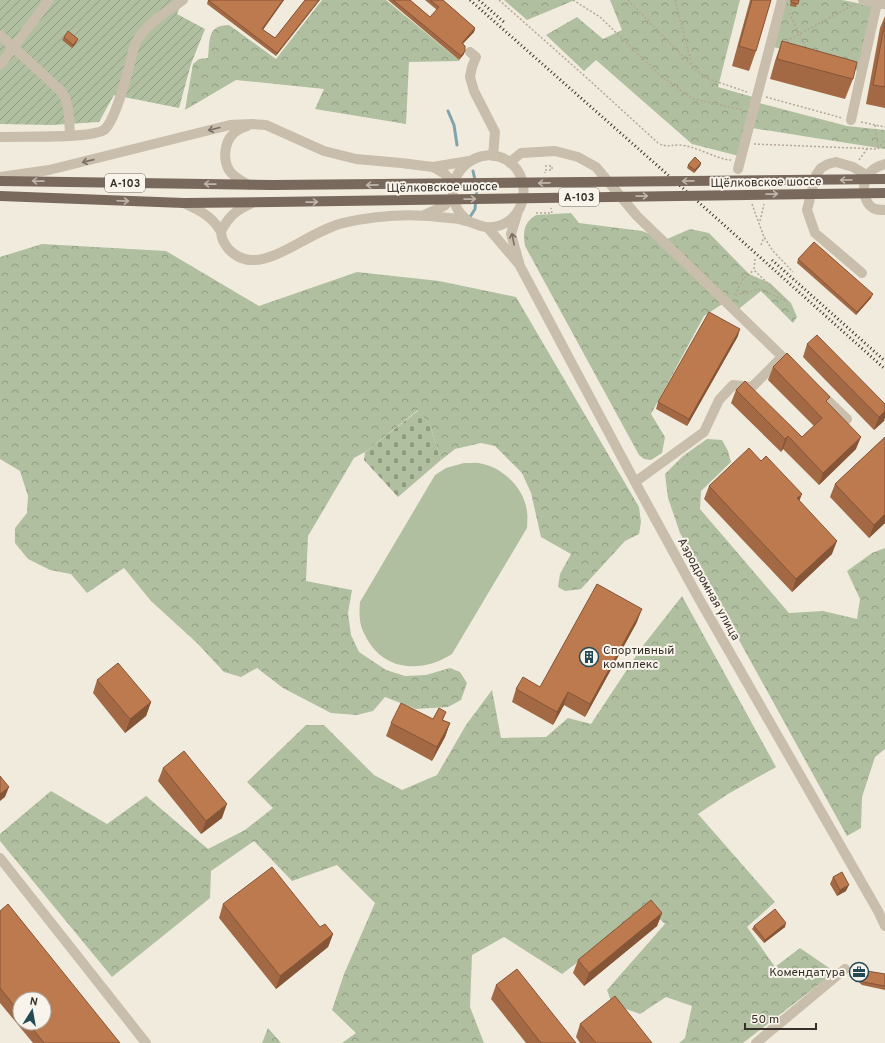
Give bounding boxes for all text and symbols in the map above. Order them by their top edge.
one-way arrow [208,126,221,134]
one-way arrow [81,157,94,165]
road number: А-103 [105,174,145,192]
street label: Щёлковское шоссе [710,174,822,192]
one-way arrow [840,176,853,184]
one-way arrow [32,177,45,185]
one-way arrow [682,177,695,185]
street label: Щёлковское шоссе [386,179,498,197]
one-way arrow [538,179,551,187]
one-way arrow [204,180,217,188]
one-way arrow [366,181,379,188]
road number: А-103 [559,188,599,206]
one-way arrow [765,191,778,198]
one-way arrow [635,193,648,200]
one-way arrow [463,195,476,203]
one-way arrow [116,197,129,204]
one-way arrow [305,198,318,205]
one-way arrow [509,232,517,245]
street label: Аэродромная улица [673,535,743,644]
place label: Спортивный комплекс [603,643,674,673]
building icon: Спортивный комплекс [578,646,600,668]
office icon: Комендатура [848,961,870,983]
place label: Комендатура [769,965,845,981]
north arrow [12,991,52,1031]
text: N [29,995,39,1010]
scale bar [745,1005,816,1031]
text: 50 m [751,1012,779,1028]

